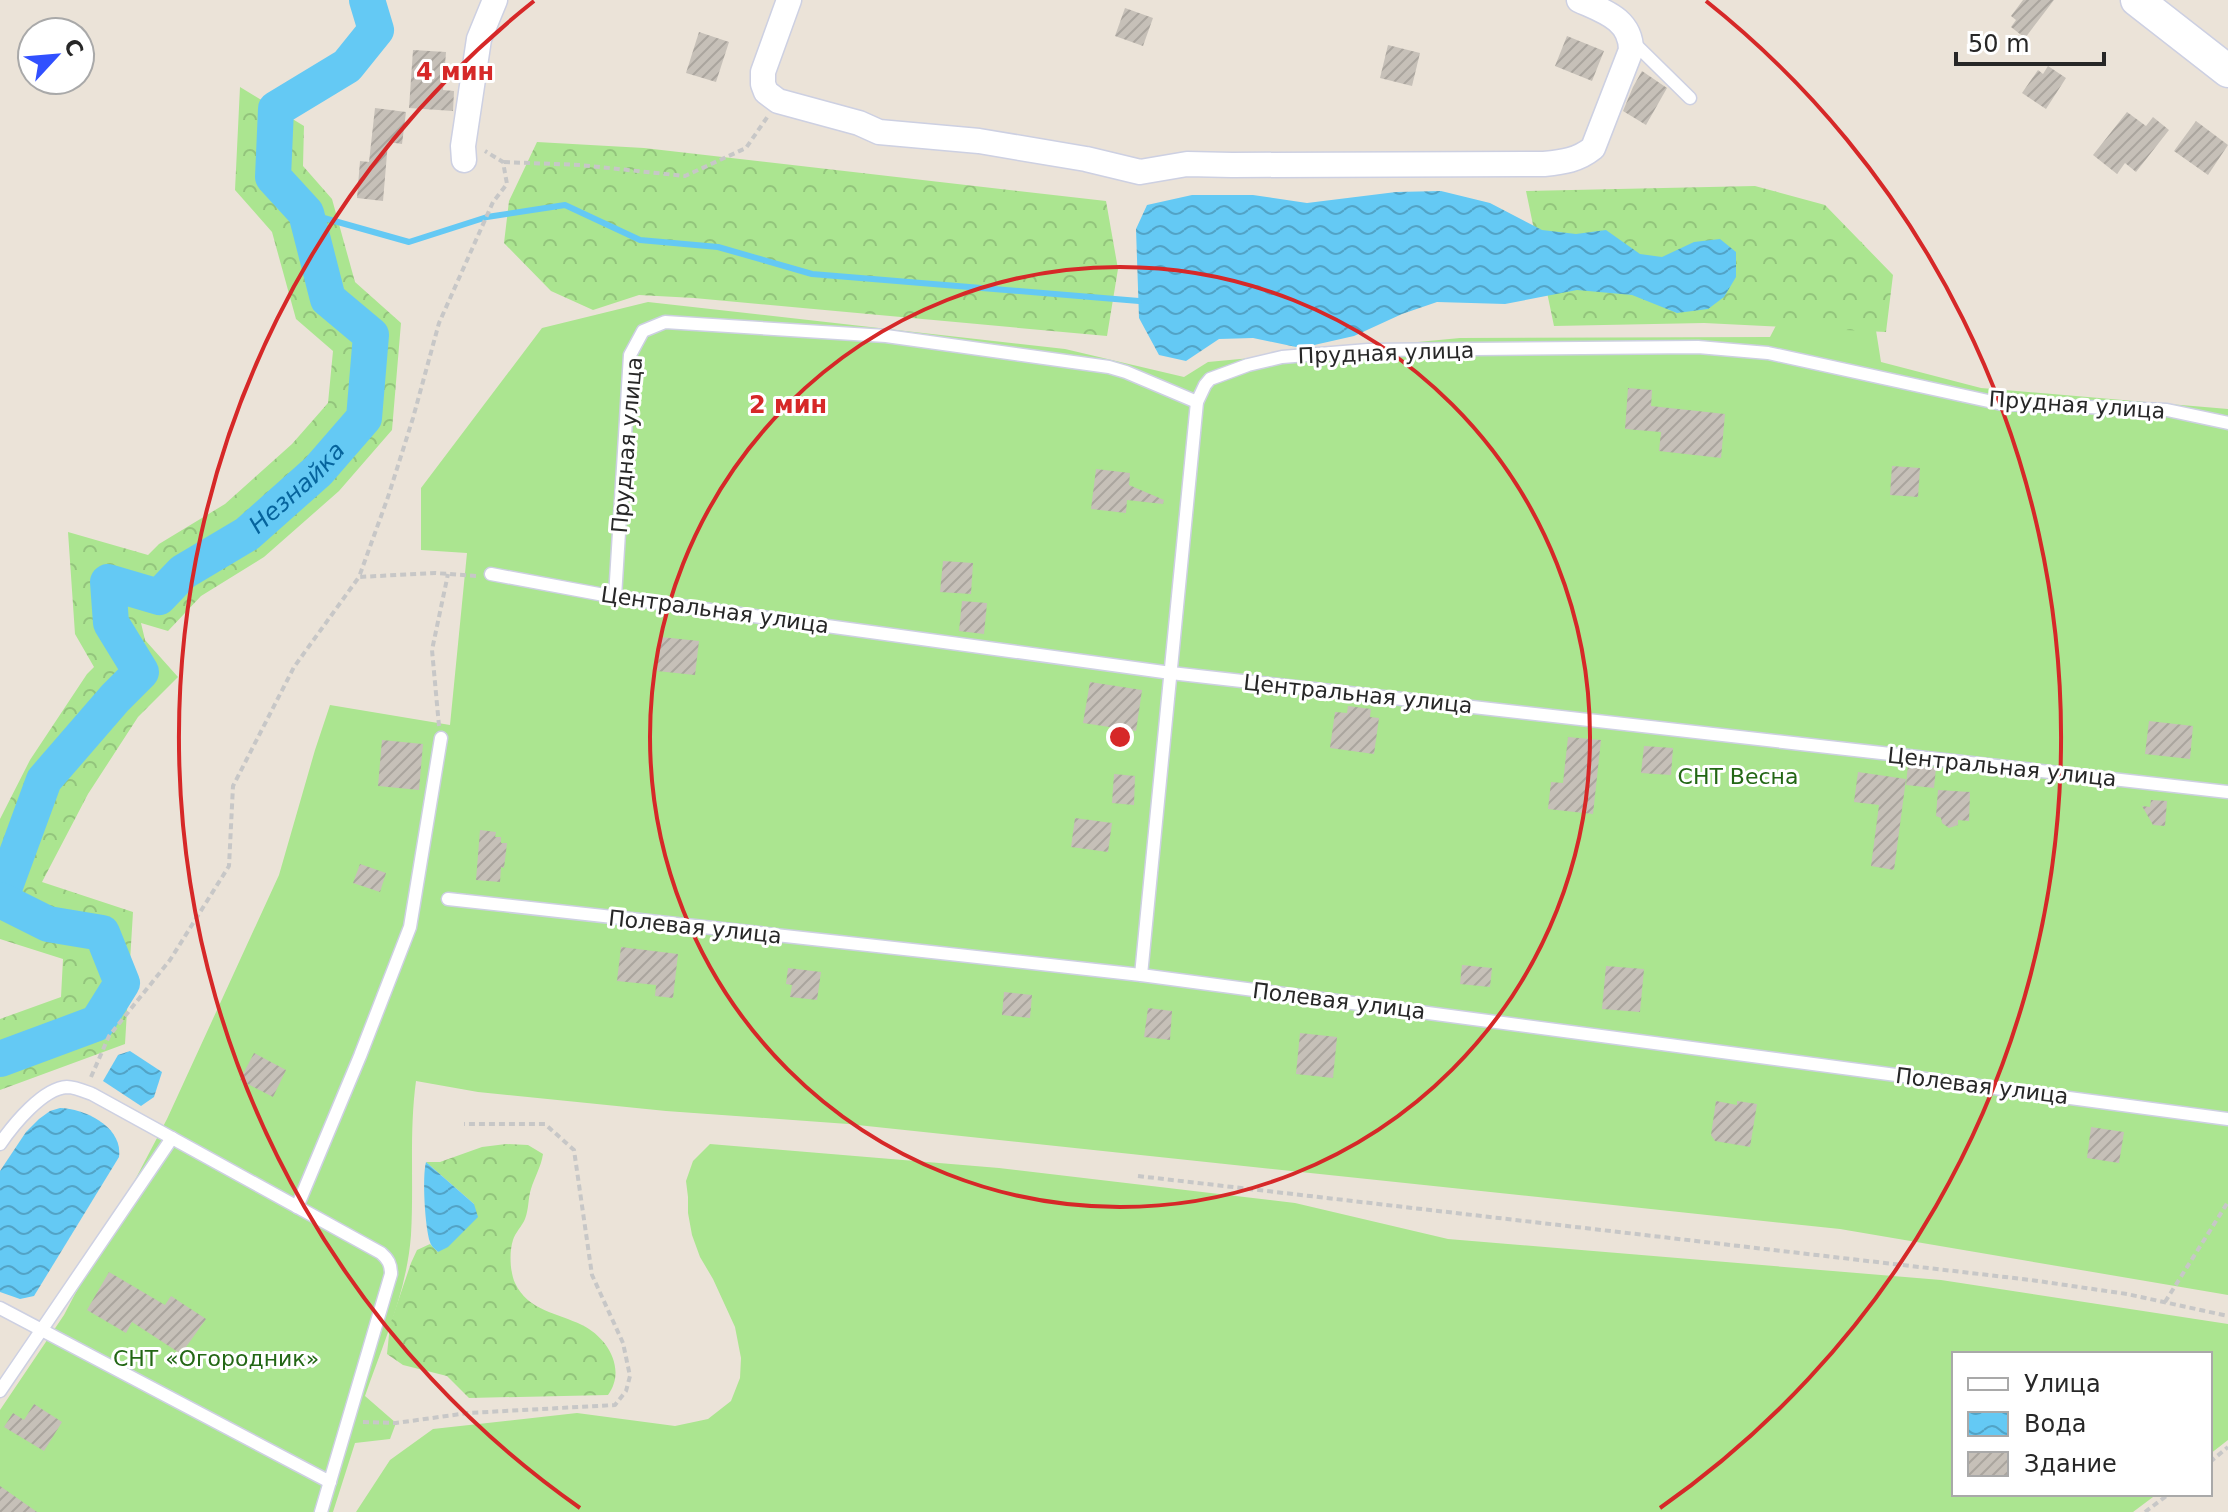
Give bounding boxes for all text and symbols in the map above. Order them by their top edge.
north arrow [16,16,96,96]
scale bar [1956,16,2104,66]
text: 50 m [1968,30,2030,58]
text: С [59,35,88,60]
text: 4 мин [416,58,494,86]
street label: Прудная улица [1297,337,1475,369]
street label: Прудная улица [607,356,647,534]
street label: Прудная улица [1988,386,2166,424]
text: 2 мин [749,391,827,419]
water label: Незнайка [243,436,351,539]
street label: Центральная улица [599,582,831,638]
street label: Центральная улица [1242,670,1474,718]
centre of rings [1106,723,1134,751]
street label: Центральная улица [1886,743,2118,791]
park label: СНТ Весна [1678,764,1798,789]
street label: Полевая улица [607,905,783,949]
street label: Полевая улица [1251,978,1427,1024]
street label: Полевая улица [1894,1063,2070,1109]
park label: СНТ «Огородник» [113,1346,319,1371]
legend [1952,1352,2212,1496]
text: Улица [2024,1370,2101,1398]
text: Вода [2024,1410,2086,1438]
text: Здание [2024,1450,2117,1478]

